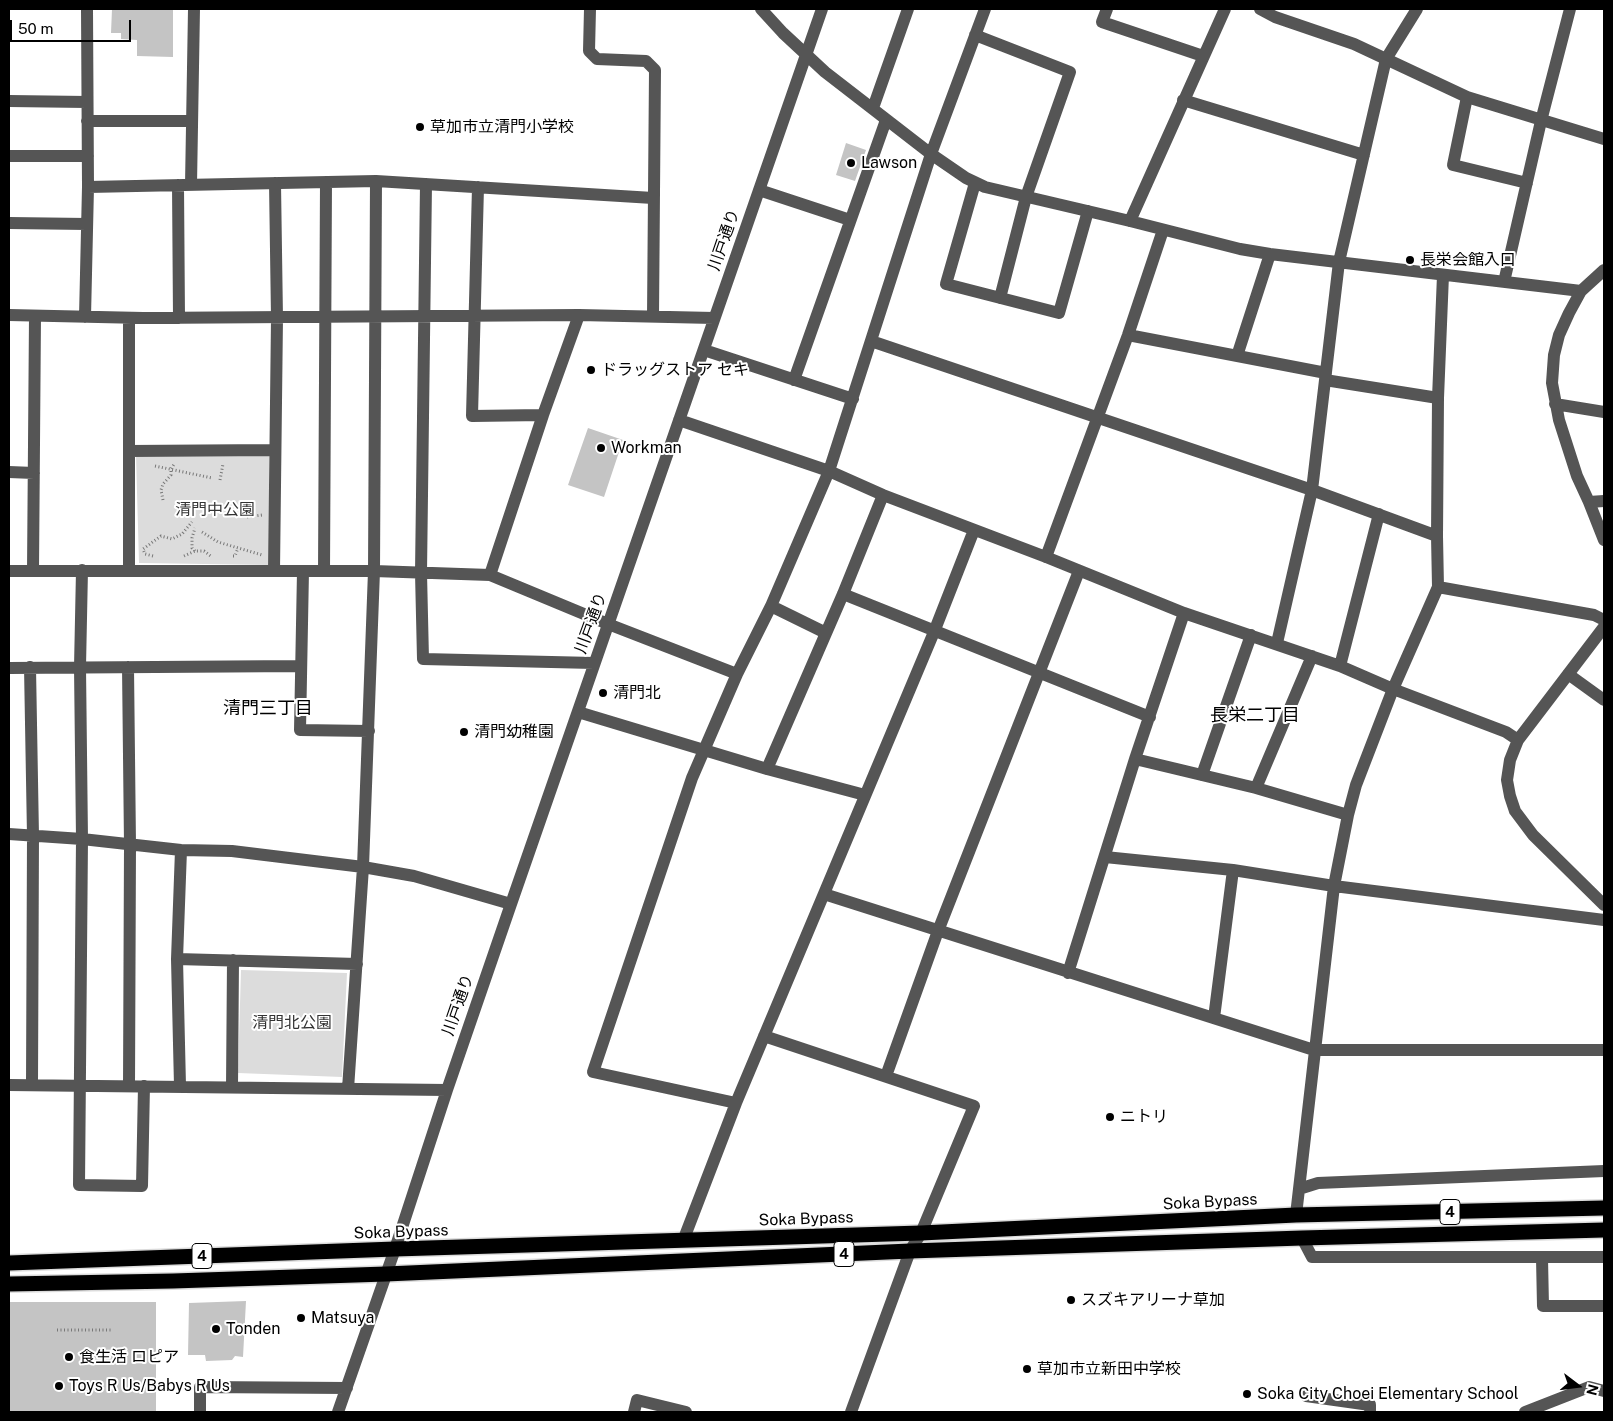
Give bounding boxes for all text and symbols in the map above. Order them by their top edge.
scale bar [12,10,134,42]
text: 50 m [18,20,53,37]
place label: 草加市立清門小学校 [430,117,574,137]
marker: 草加市立清門小学校 [414,121,426,133]
place label: Lawson [861,153,917,173]
marker: Lawson [845,157,857,169]
street label: 川戸通り [705,207,743,273]
place label: 長栄会館入口 [1420,250,1516,270]
marker: 長栄会館入口 [1404,254,1416,266]
place label: ドラッグストア セキ [601,360,749,380]
marker: ドラッグストア セキ [585,364,597,376]
place label: Workman [611,438,682,458]
marker: Workman [595,442,607,454]
park label: 清門中公園 [175,500,255,520]
street label: 川戸通り [571,590,611,656]
place label: 清門北 [613,683,661,703]
marker: 清門北 [597,687,609,699]
district label: 清門三丁目 [223,697,313,719]
district label: 長栄二丁目 [1210,704,1300,726]
place label: 清門幼稚園 [474,722,554,742]
marker: 清門幼稚園 [458,726,470,738]
street label: 川戸通り [439,972,477,1038]
park label: 清門北公園 [252,1013,332,1033]
place label: ニトリ [1120,1107,1168,1127]
marker: ニトリ [1104,1111,1116,1123]
street label: Soka Bypass [1162,1190,1258,1214]
road number: 4 [1440,1200,1460,1224]
street label: Soka Bypass [758,1208,854,1230]
street label: Soka Bypass [353,1221,449,1243]
road number: 4 [834,1242,854,1266]
road number: 4 [192,1244,212,1268]
place label: スズキアリーナ草加 [1081,1290,1225,1310]
marker: スズキアリーナ草加 [1065,1294,1077,1306]
place label: Matsuya [311,1308,374,1328]
marker: Matsuya [295,1312,307,1324]
place label: Tonden [226,1319,281,1339]
marker: Tonden [210,1323,222,1335]
place label: 食生活 ロピア [79,1347,179,1367]
marker: 食生活 ロピア [63,1351,75,1363]
place label: 草加市立新田中学校 [1037,1359,1181,1379]
north arrow [1553,1361,1603,1411]
marker: 草加市立新田中学校 [1021,1363,1033,1375]
place label: Toys R Us/Babys R Us [69,1376,230,1396]
marker: Toys R Us/Babys R Us [53,1380,65,1392]
text: N [1583,1383,1602,1397]
place label: Soka City Choei Elementary School [1257,1384,1519,1404]
marker: Soka City Choei Elementary School [1241,1388,1253,1400]

